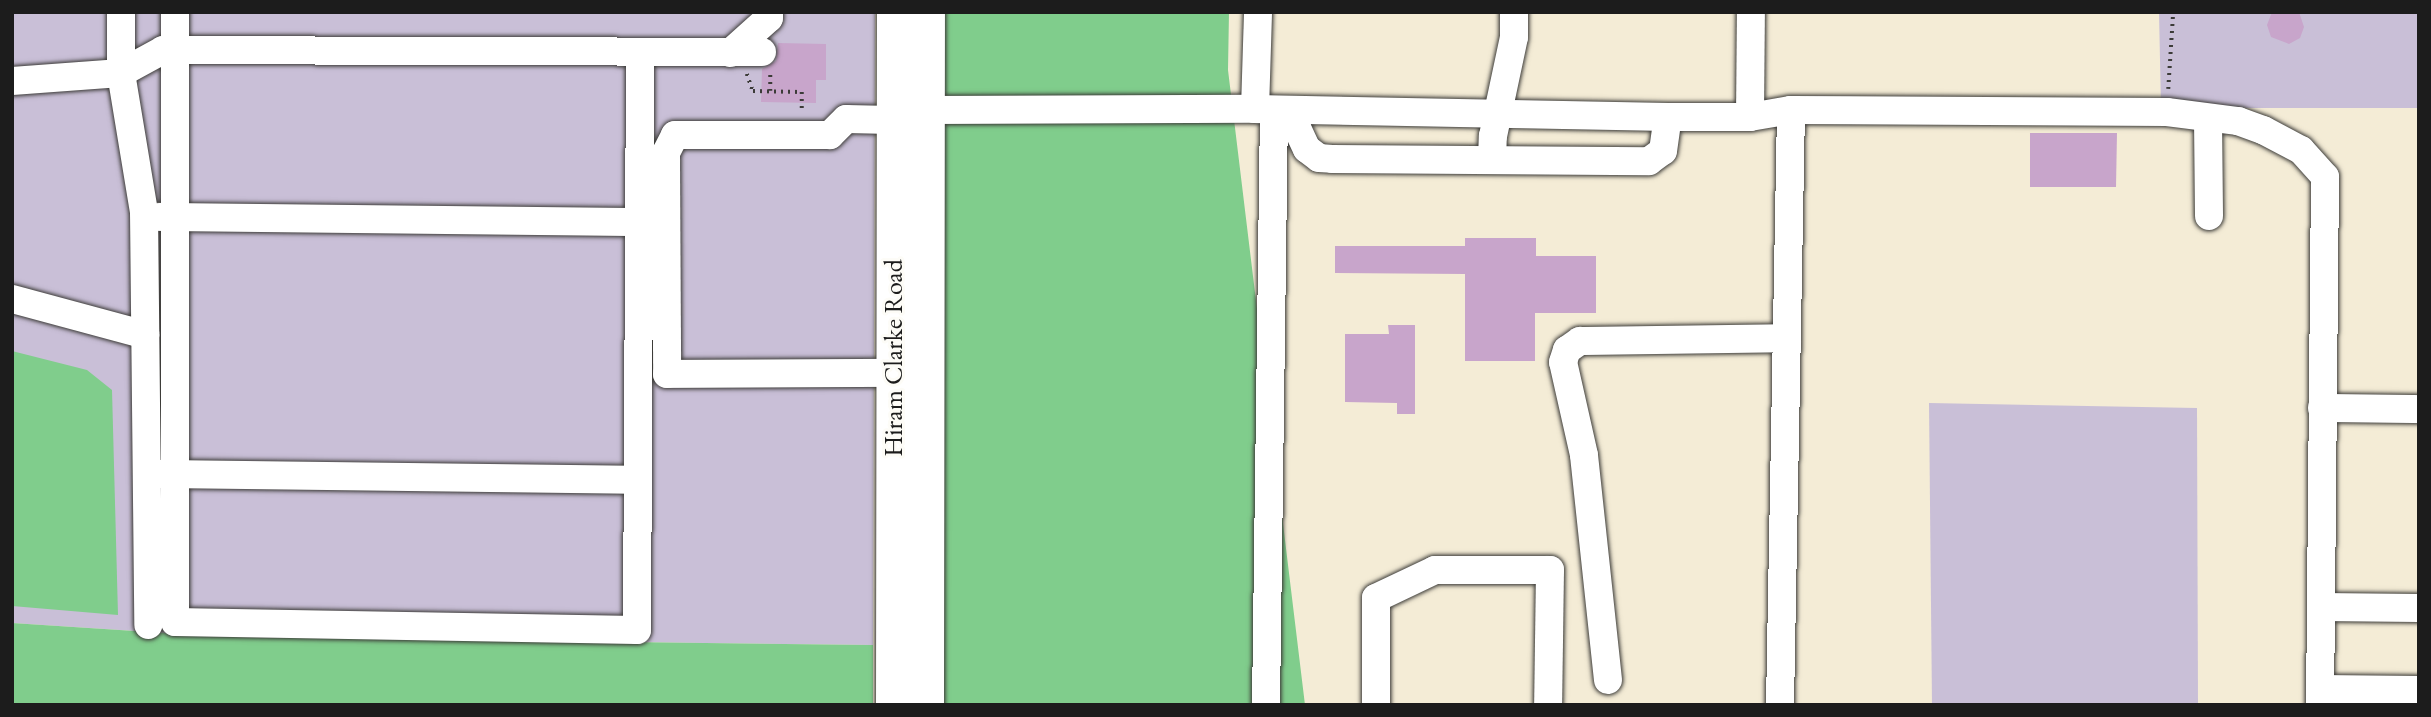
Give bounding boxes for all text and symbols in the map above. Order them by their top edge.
street label: Hiram Clarke Road [878,259,910,457]

